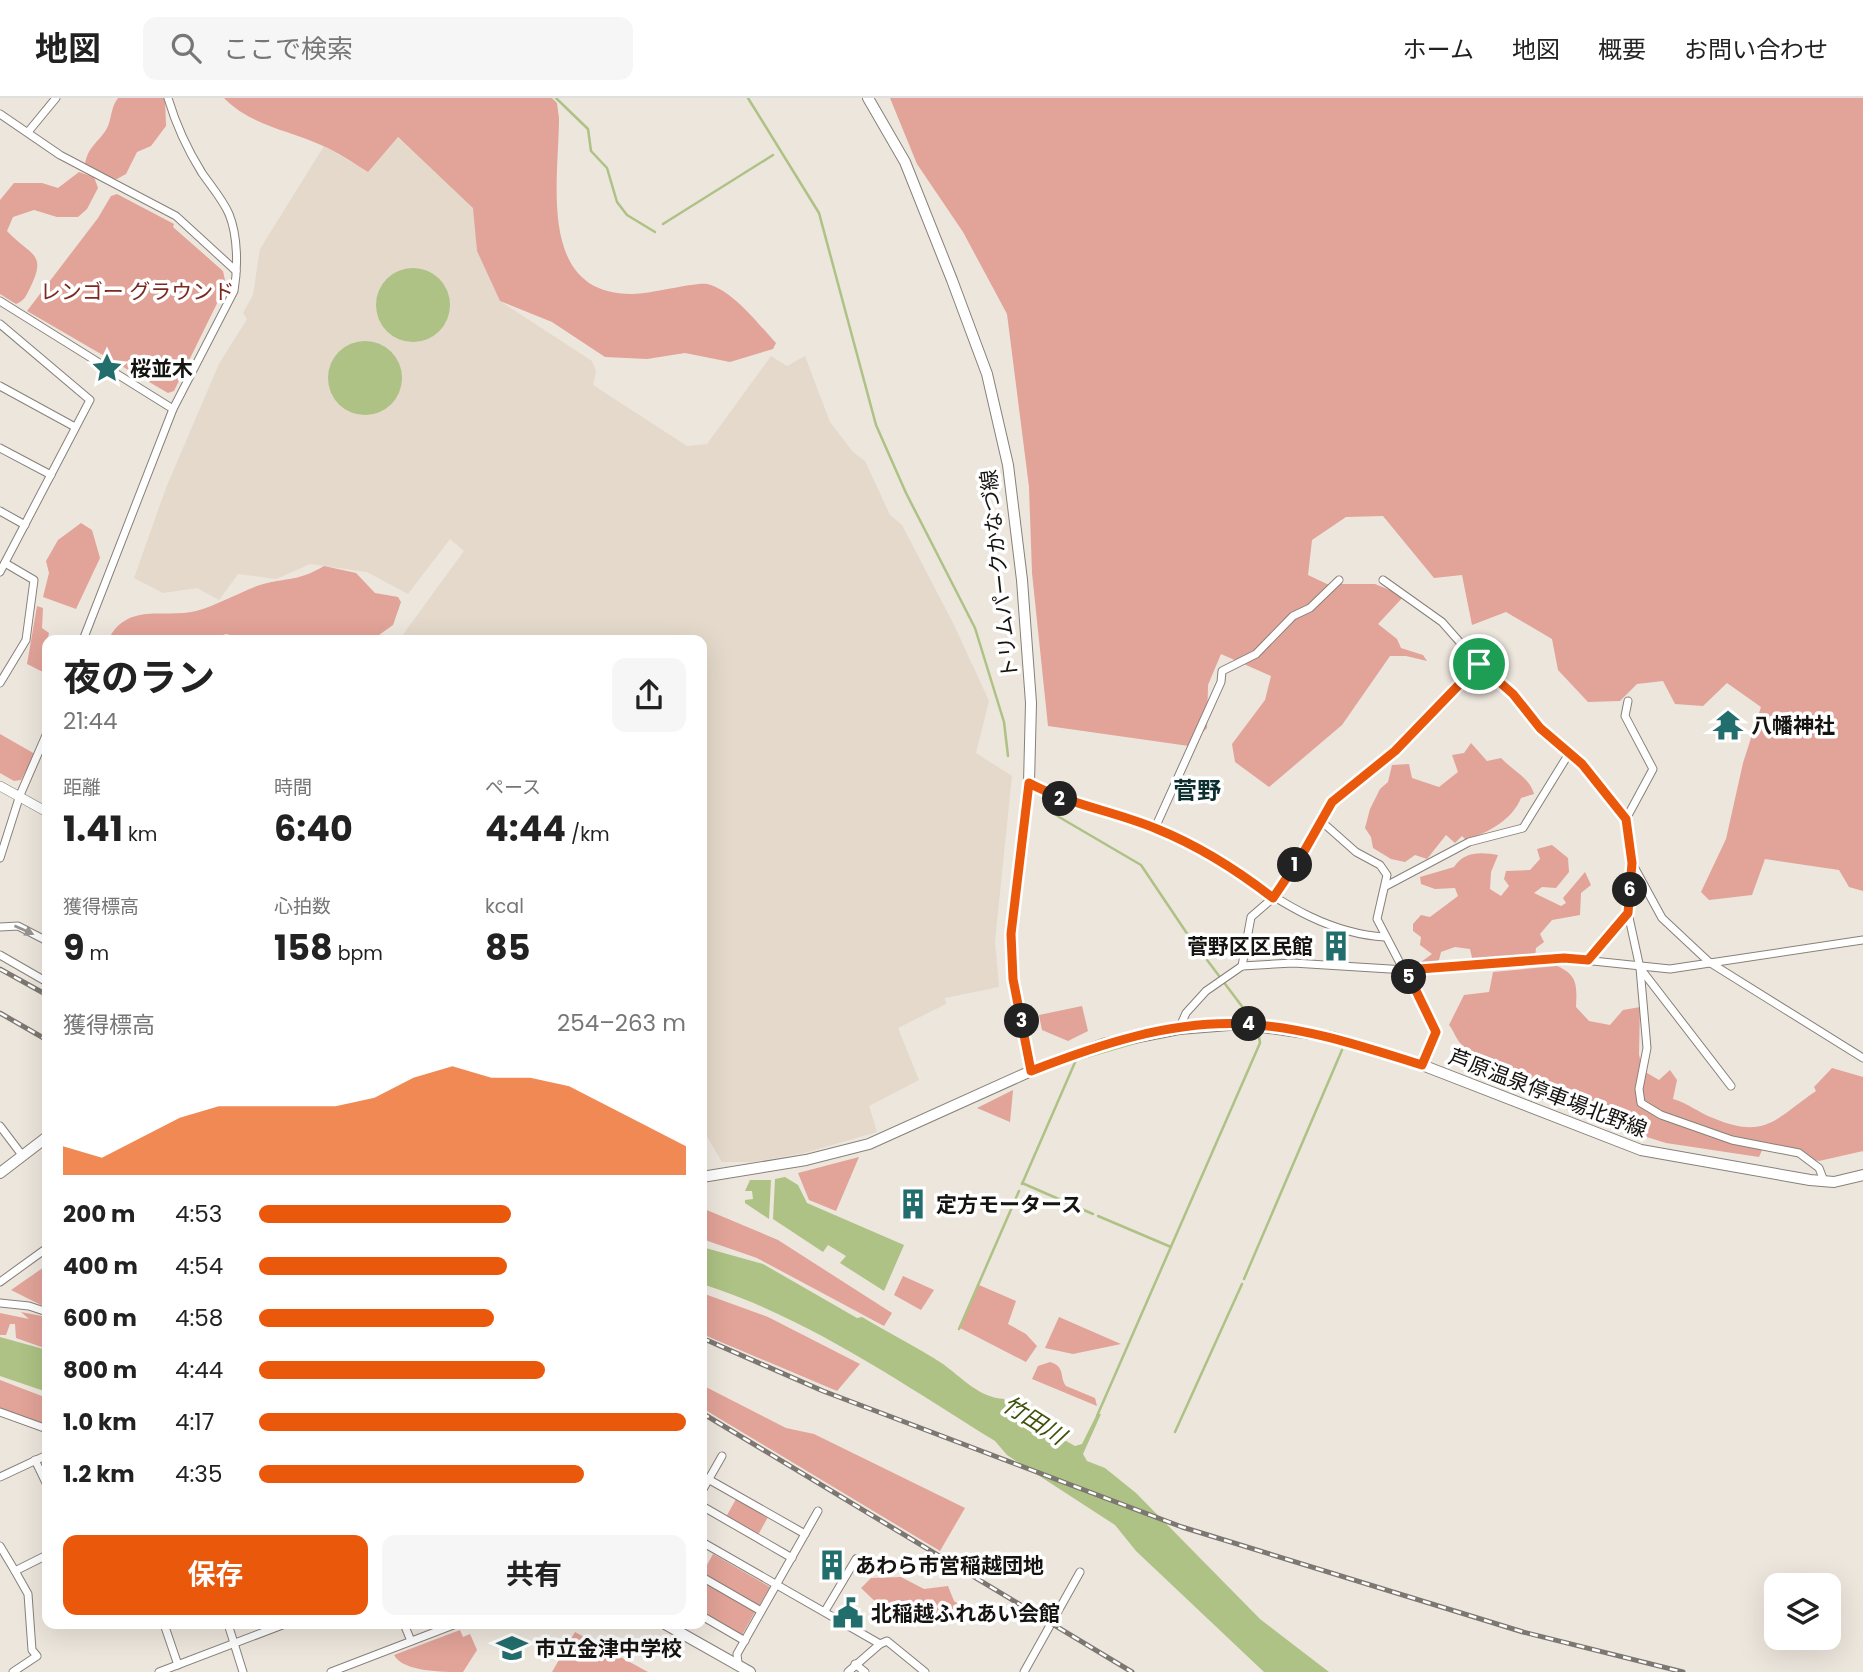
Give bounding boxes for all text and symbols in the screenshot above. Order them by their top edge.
search box [143,17,633,80]
text: 地図 [35,25,101,72]
icon: search [167,29,205,67]
text: ここで検索 [223,31,353,67]
text: ホーム [1403,33,1474,66]
text: 地図 [1512,33,1560,66]
text: 概要 [1598,33,1646,66]
text: お問い合わせ [1684,33,1828,66]
park label: レンゴー グラウンド [40,277,234,306]
place icon: 桜並木 [90,351,124,385]
place label: 桜並木 [130,354,193,383]
street label: トリムパークかなづ線 [974,468,1024,680]
pin [1449,634,1509,694]
icon: arrive [1460,645,1498,683]
text: 夜のラン [63,651,215,704]
button: share [612,658,686,732]
text: 21:44 [63,705,117,737]
temple icon: 八幡神社 [1711,708,1745,742]
place label: 八幡神社 [1751,711,1835,740]
text: 距離 [63,774,101,801]
text: 時間 [274,774,312,801]
text: ペース [485,774,541,801]
district label: 菅野 [1173,774,1221,807]
pin: 2 [1042,782,1078,816]
text: 2 [1054,785,1065,812]
text: 1.41 [63,804,123,853]
text: 6:40 [274,804,353,853]
text: 4:44 [485,804,566,853]
text: km [123,821,157,848]
text: /km [566,821,610,848]
pin: 1 [1278,848,1312,882]
text: 1 [1291,851,1298,878]
pin: 6 [1612,872,1648,908]
text: 6 [1623,876,1636,903]
text: 獲得標高 [63,893,139,920]
text: 心拍数 [274,893,331,920]
text: kcal [485,893,524,920]
text: 9 [63,923,85,972]
text: 158 [274,923,333,972]
text: 85 [485,923,530,972]
one-way arrow [14,924,34,936]
building icon: 菅野区区民館 [1319,929,1353,963]
place label: 菅野区区民館 [1187,932,1313,961]
text: m [85,940,109,967]
text: bpm [333,940,383,967]
pin: 5 [1392,960,1426,994]
text: 5 [1402,963,1415,990]
pin: 3 [1004,1004,1040,1038]
pin: 4 [1232,1006,1266,1042]
text: 254–263 m [557,1007,686,1039]
text: 3 [1016,1007,1027,1034]
text: 獲得標高 [63,1009,155,1041]
text: 4 [1242,1010,1255,1037]
street label: 芦原温泉停車場北野線 [1445,1042,1651,1144]
building icon: 定方モータース [896,1187,930,1221]
place label: 定方モータース [936,1190,1082,1219]
text: 200 m [63,1198,135,1230]
text: 4:53 [175,1198,222,1230]
text: 400 m [63,1250,138,1282]
text: 4:54 [175,1250,223,1282]
text: 600 m [63,1302,137,1334]
text: 4:58 [175,1302,223,1334]
text: 800 m [63,1354,137,1386]
text: 4:44 [175,1354,223,1386]
water label: 竹田川 [996,1388,1074,1453]
text: 1.0 km [63,1406,137,1438]
text: 4:17 [175,1406,214,1438]
text: 1.2 km [63,1458,135,1490]
text: 4:35 [175,1458,222,1490]
button: 保存 [63,1535,368,1615]
button: 共有 [382,1535,686,1615]
building icon: あわら市営稲越団地 [815,1548,849,1582]
place label: あわら市営稲越団地 [855,1551,1044,1580]
map controls [1764,1573,1841,1650]
button: layers [1764,1573,1841,1650]
public building icon: 北稲越ふれあい会館 [831,1596,865,1630]
place label: 北稲越ふれあい会館 [871,1599,1060,1628]
school or university icon: 市立金津中学校 [495,1631,529,1665]
place label: 市立金津中学校 [535,1634,682,1663]

